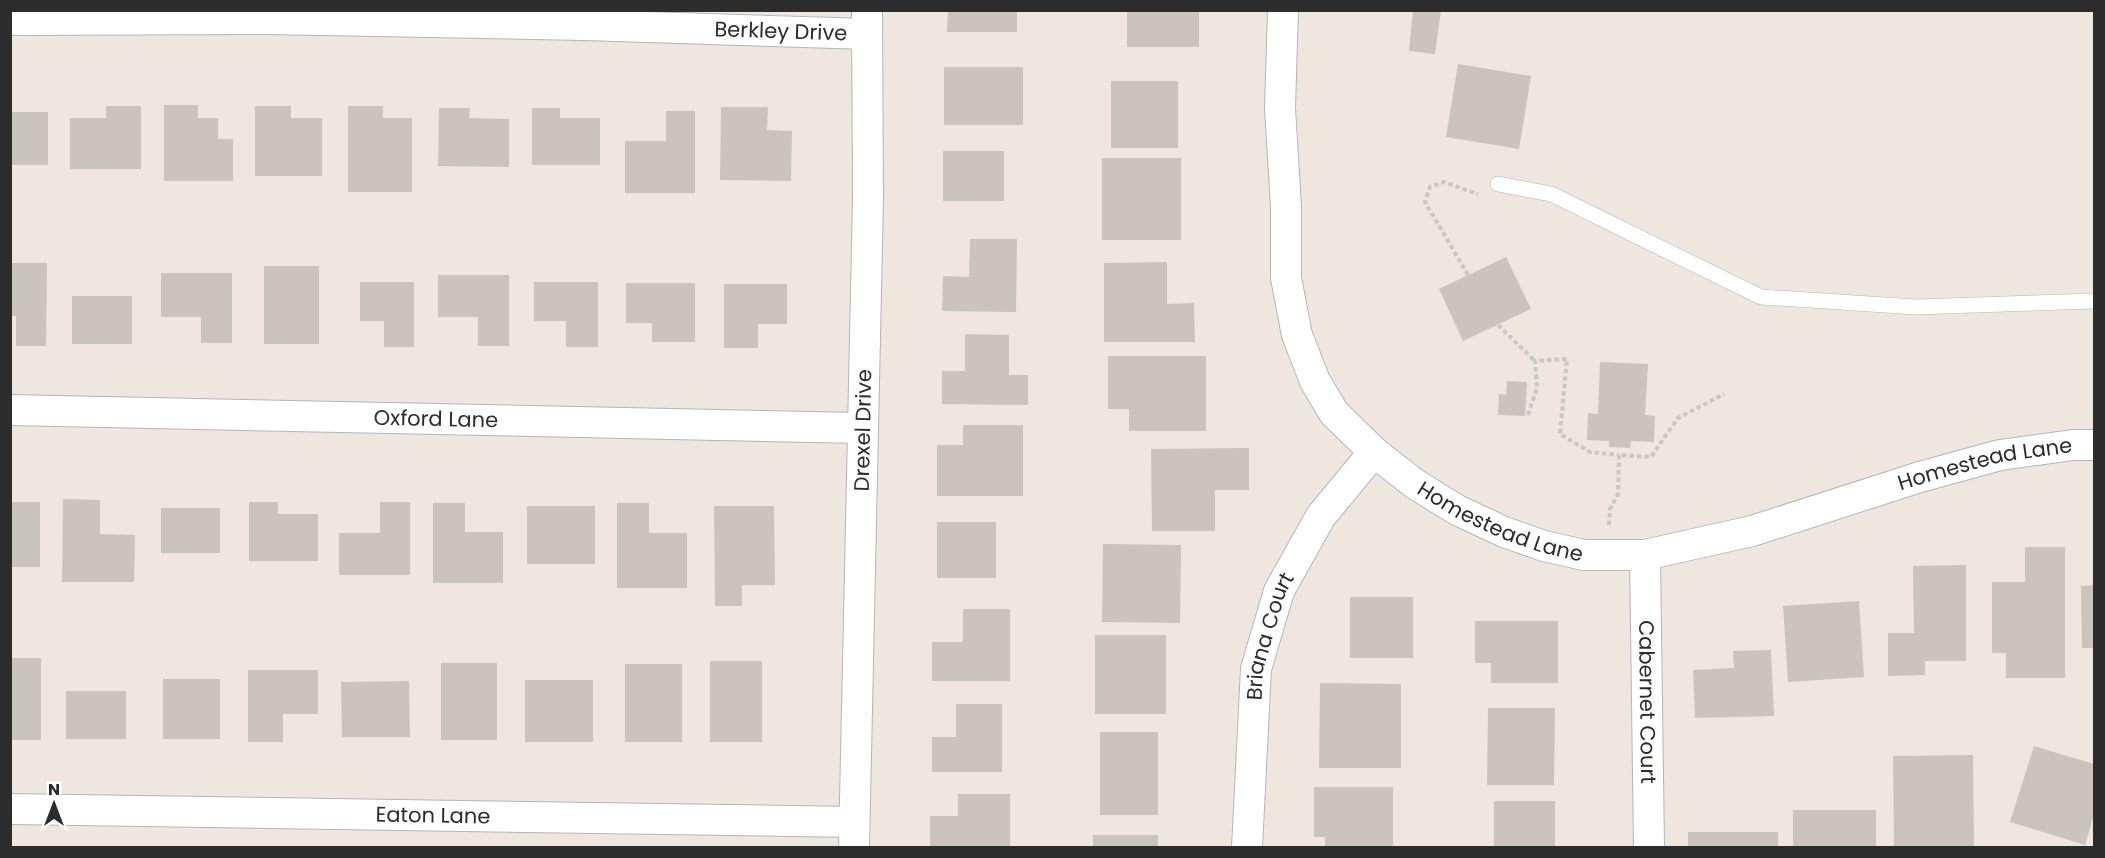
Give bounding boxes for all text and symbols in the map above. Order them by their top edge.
street label: Berkley Drive [714,14,848,47]
street label: Drexel Drive [847,369,878,492]
street label: Oxford Lane [373,403,498,434]
street label: Homestead Lane [1894,430,2074,497]
street label: Homestead Lane [1412,474,1586,568]
street label: Briana Court [1239,567,1301,701]
street label: Cabernet Court [1632,620,1663,784]
north arrow [24,774,84,834]
text: N [48,778,60,801]
street label: Eaton Lane [375,800,491,830]

